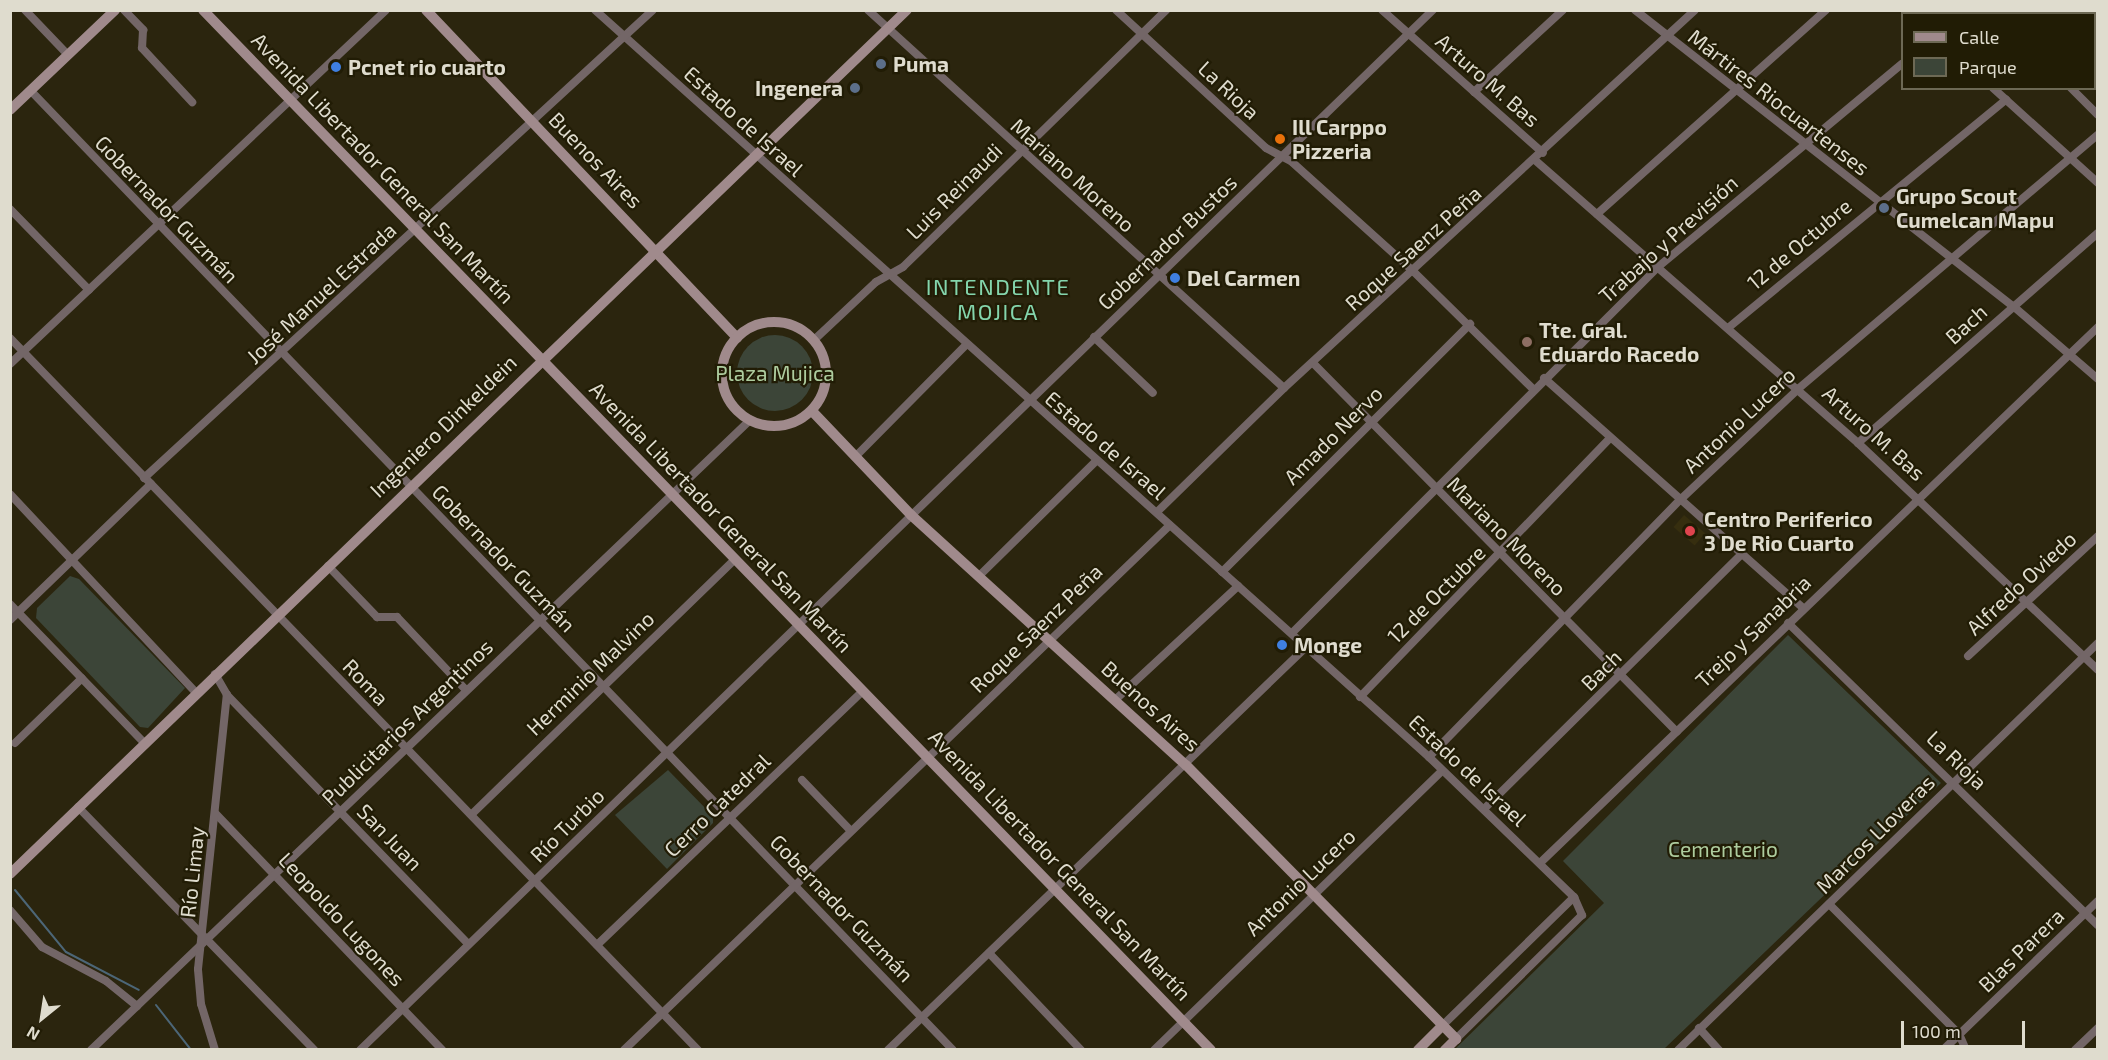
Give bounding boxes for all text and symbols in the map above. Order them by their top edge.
legend [1901,12,2096,90]
street label: Mártires Riocuartenses [1683,24,1875,180]
text: Calle [1959,26,2000,48]
street label: Avenida Libertador General San Martín [246,27,520,309]
street label: Arturo M. Bas [1431,28,1545,132]
place label: Puma [893,51,949,77]
place label: Pcnet rio cuarto [348,54,506,80]
street label: La Rioja [1193,56,1265,124]
text: Parque [1959,56,2017,78]
marker: Puma [874,57,888,71]
marker: Pcnet rio cuarto [329,60,343,74]
street label: Estado de Israel [679,61,809,181]
place label: Ingenera [755,75,843,101]
marker: Ingenera [848,81,862,95]
street label: Buenos Aires [544,107,648,213]
street label: Mariano Moreno [1006,113,1140,237]
place label: Ill Carppo Pizzeria [1292,114,1387,164]
street label: Gobernador Guzmán [90,130,244,288]
marker: Ill Carppo Pizzeria [1273,132,1287,146]
street label: Luis Reinaudi [901,138,1007,244]
street label: Gobernador Bustos [1092,169,1242,315]
street label: Trabajo y Previsión [1593,170,1743,308]
street label: Roque Saenz Peña [1340,180,1486,316]
place label: Grupo Scout Cumelcan Mapu [1896,183,2054,233]
street label: 12 de Octubre [1742,193,1856,295]
marker: Grupo Scout Cumelcan Mapu [1877,201,1891,215]
street label: José Manuel Estrada [241,217,401,369]
place label: Del Carmen [1187,265,1301,291]
marker: Del Carmen [1168,271,1182,285]
district label: INTENDENTE MOJICA [926,273,1070,324]
street label: Bach [1940,299,1992,349]
place label: Tte. Gral. Eduardo Racedo [1539,317,1699,367]
marker: Tte. Gral. Eduardo Racedo [1520,335,1534,349]
street label: Ingeniero Dinkeldein [364,350,522,502]
park label: Plaza Mujica [715,360,835,386]
street label: Antonio Lucero [1678,362,1800,478]
street label: Avenida Libertador General San Martín [584,376,858,658]
street label: Amado Nervo [1278,380,1388,490]
street label: Arturo M. Bas [1818,380,1930,486]
street label: Estado de Israel [1040,386,1172,504]
street label: Mariano Moreno [1442,471,1572,601]
street label: Gobernador Guzmán [427,479,581,637]
place label: Centro Periferico 3 De Rio Cuarto [1704,506,1873,556]
marker: Centro Periferico 3 De Rio Cuarto [1681,522,1699,540]
street label: Alfredo Oviedo [1961,526,2081,640]
street label: 12 de Octubre [1382,540,1490,648]
street label: Roque Saenz Peña [965,558,1107,698]
street label: Trejo y Sanabria [1690,569,1816,693]
street label: Herminio Malvino [521,606,659,740]
place label: Monge [1294,632,1362,658]
street label: Publicitarios Argentinos [316,634,498,810]
marker: Monge [1275,638,1289,652]
street label: Bach [1575,644,1627,696]
street label: Roma [338,654,394,710]
street label: Buenos Aires [1096,655,1206,757]
street label: Estado de Israel [1404,709,1532,831]
street label: Avenida Libertador General San Martín [923,724,1197,1006]
street label: La Rioja [1922,725,1992,795]
street label: Cerro Catedral [659,748,775,862]
street label: Marcos Lloveras [1811,770,1939,898]
street label: Río Turbio [525,783,609,867]
street label: San Juan [352,798,428,876]
street label: Antonio Lucero [1240,823,1360,941]
street label: Río Limay [175,825,209,919]
street label: Gobernador Guzmán [765,829,919,987]
park label: Cementerio [1668,836,1778,862]
street label: Leopoldo Lugones [274,847,410,991]
street label: Blas Parera [1973,903,2069,997]
north arrow [12,988,72,1048]
scale bar [1904,1009,2028,1047]
text: 100 m [1912,1020,1961,1042]
text: N [23,1023,43,1045]

